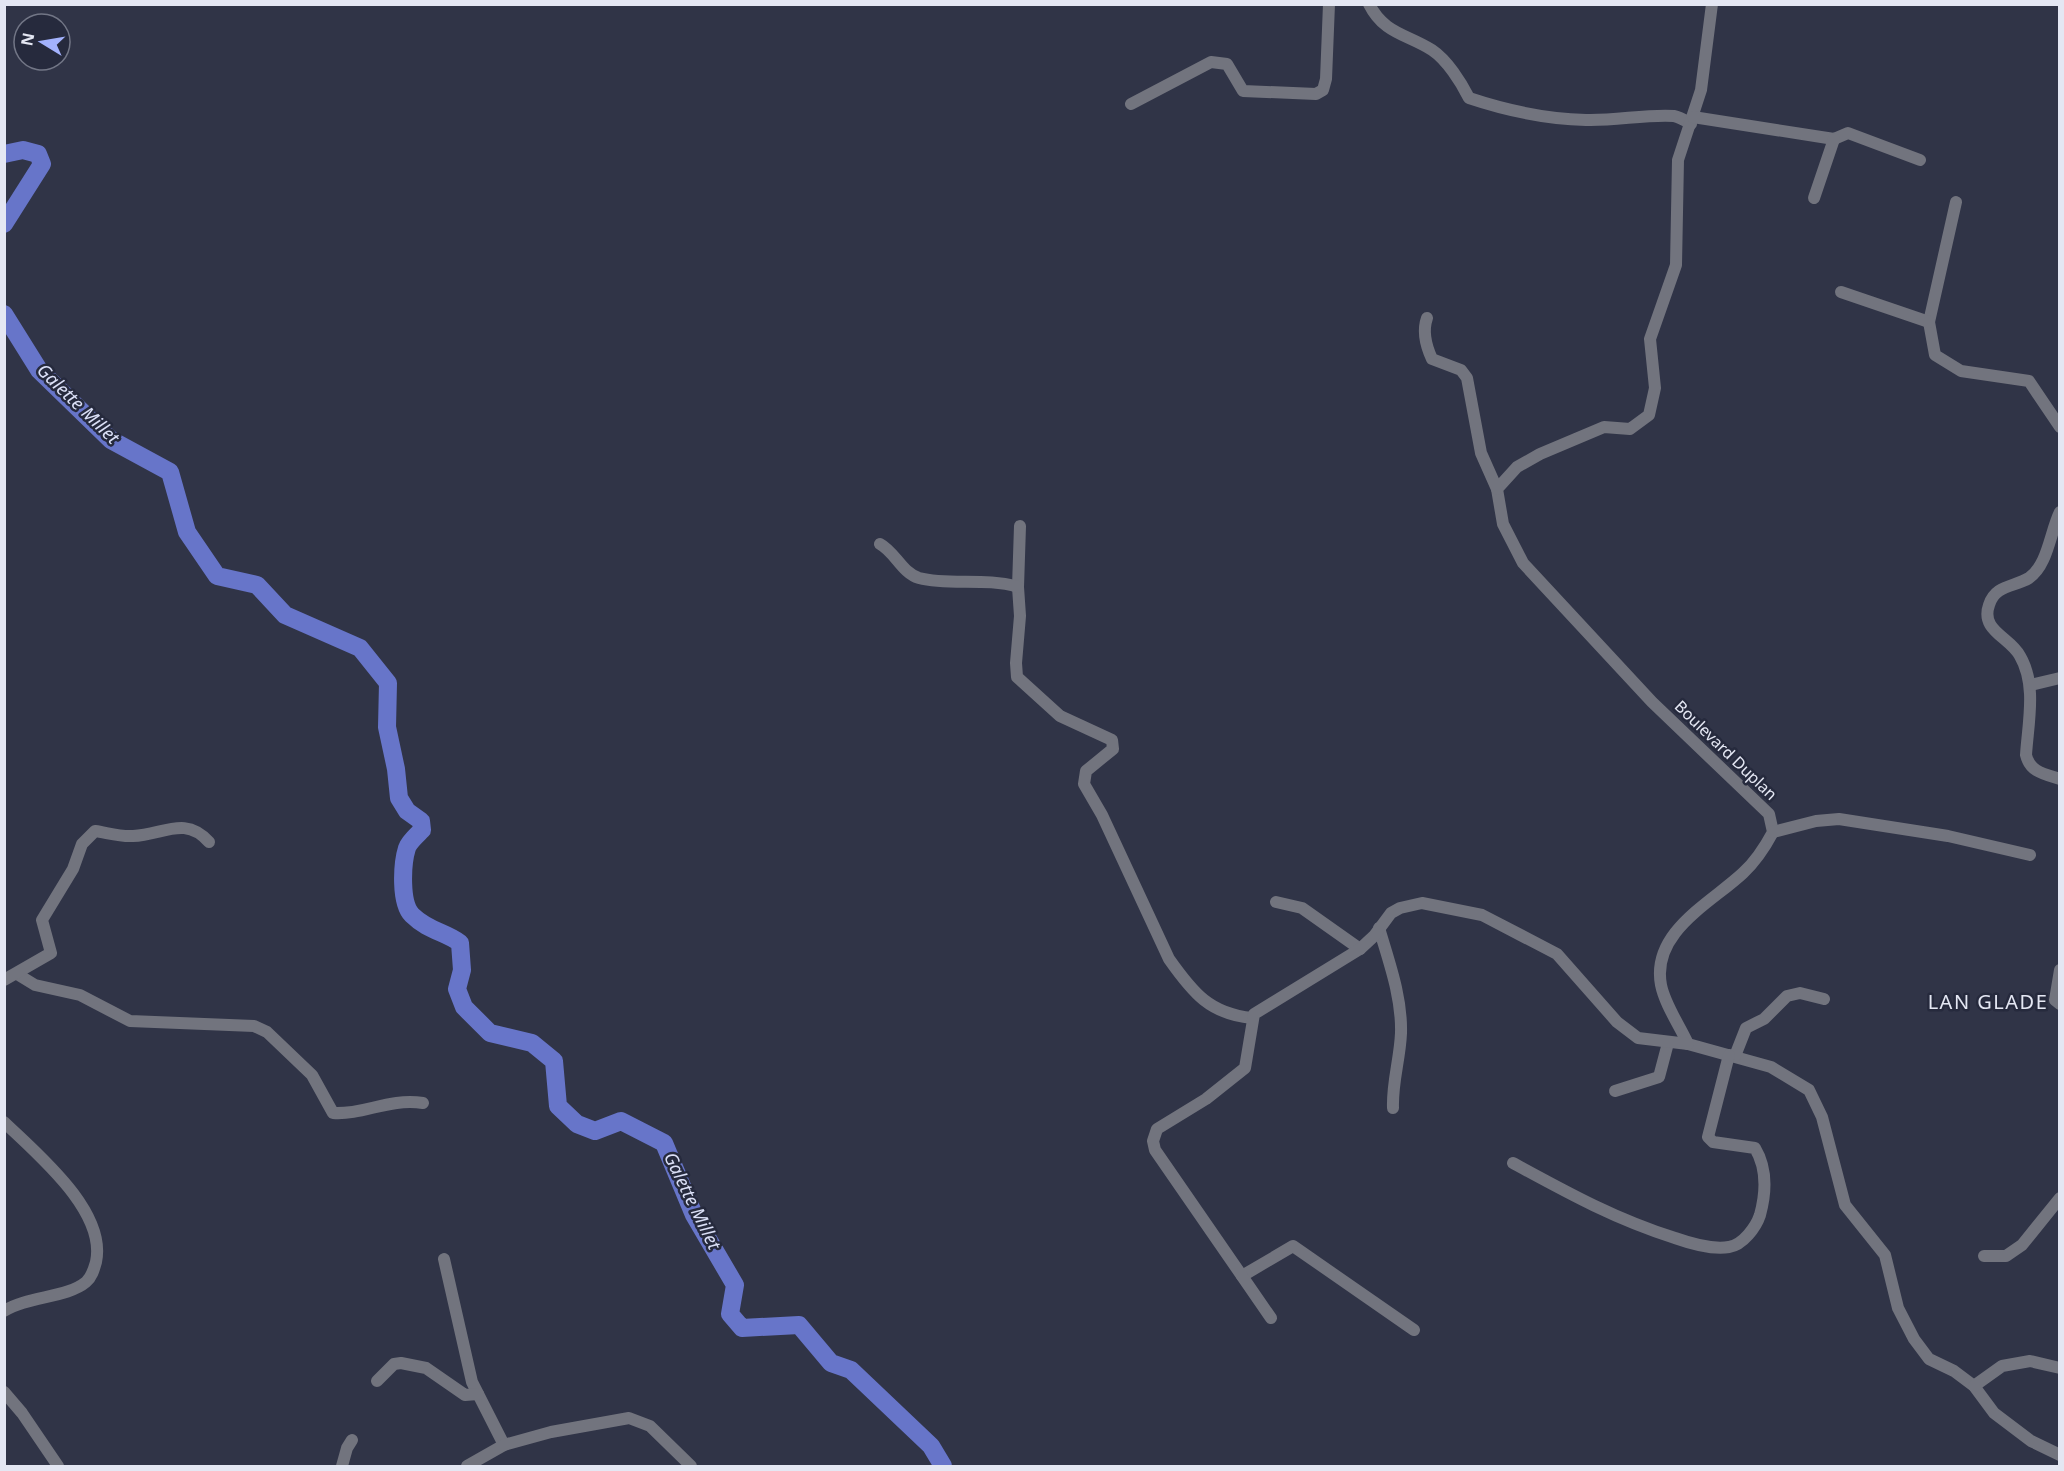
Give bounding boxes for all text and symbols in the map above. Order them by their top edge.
north arrow [12,12,72,72]
text: N [15,31,39,48]
water label: Galette Millet [32,358,126,449]
street label: Boulevard Duplan [1670,695,1782,805]
district label: LAN GLADE [1928,988,2048,1015]
water label: Galette Millet [659,1148,727,1254]

